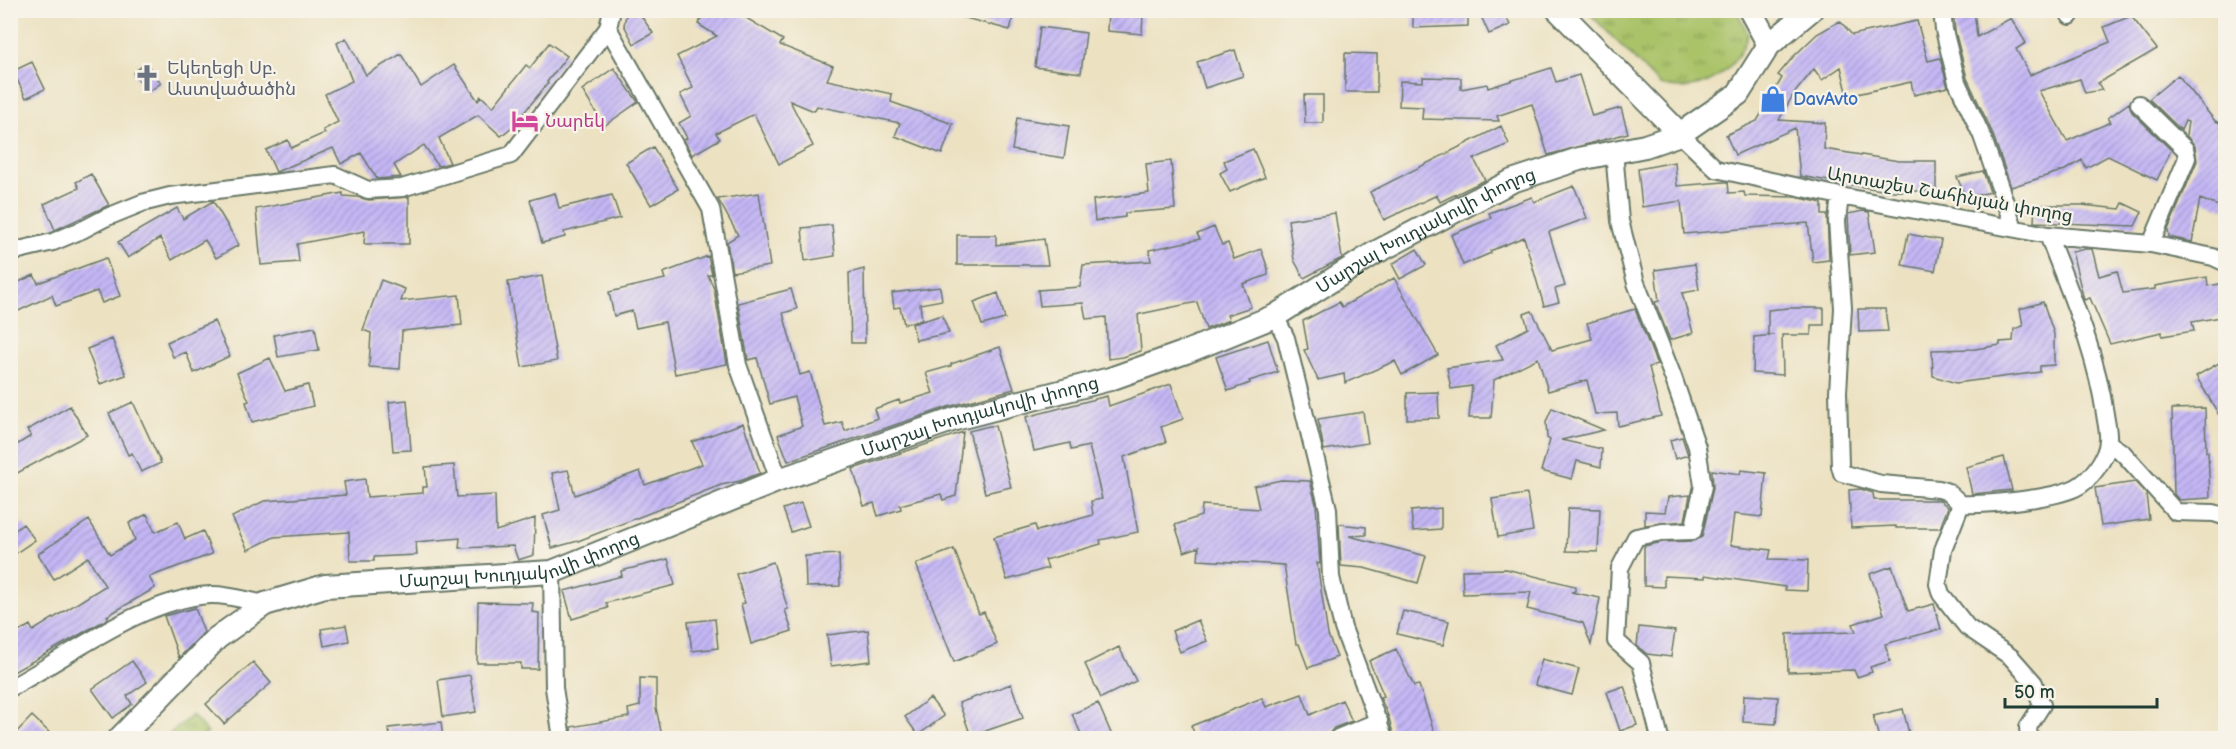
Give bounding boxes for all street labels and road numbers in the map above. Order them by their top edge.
street label: Մարշալ Խուդյակովի փողոց [1312,163,1538,298]
street label: Արտաշես Շահինյան փողոց [1825,163,2075,227]
street label: Մարշալ Խուդյակովի փողոց [858,372,1101,461]
street label: Մարշալ Խուդյակովի փողոց [398,527,642,592]

